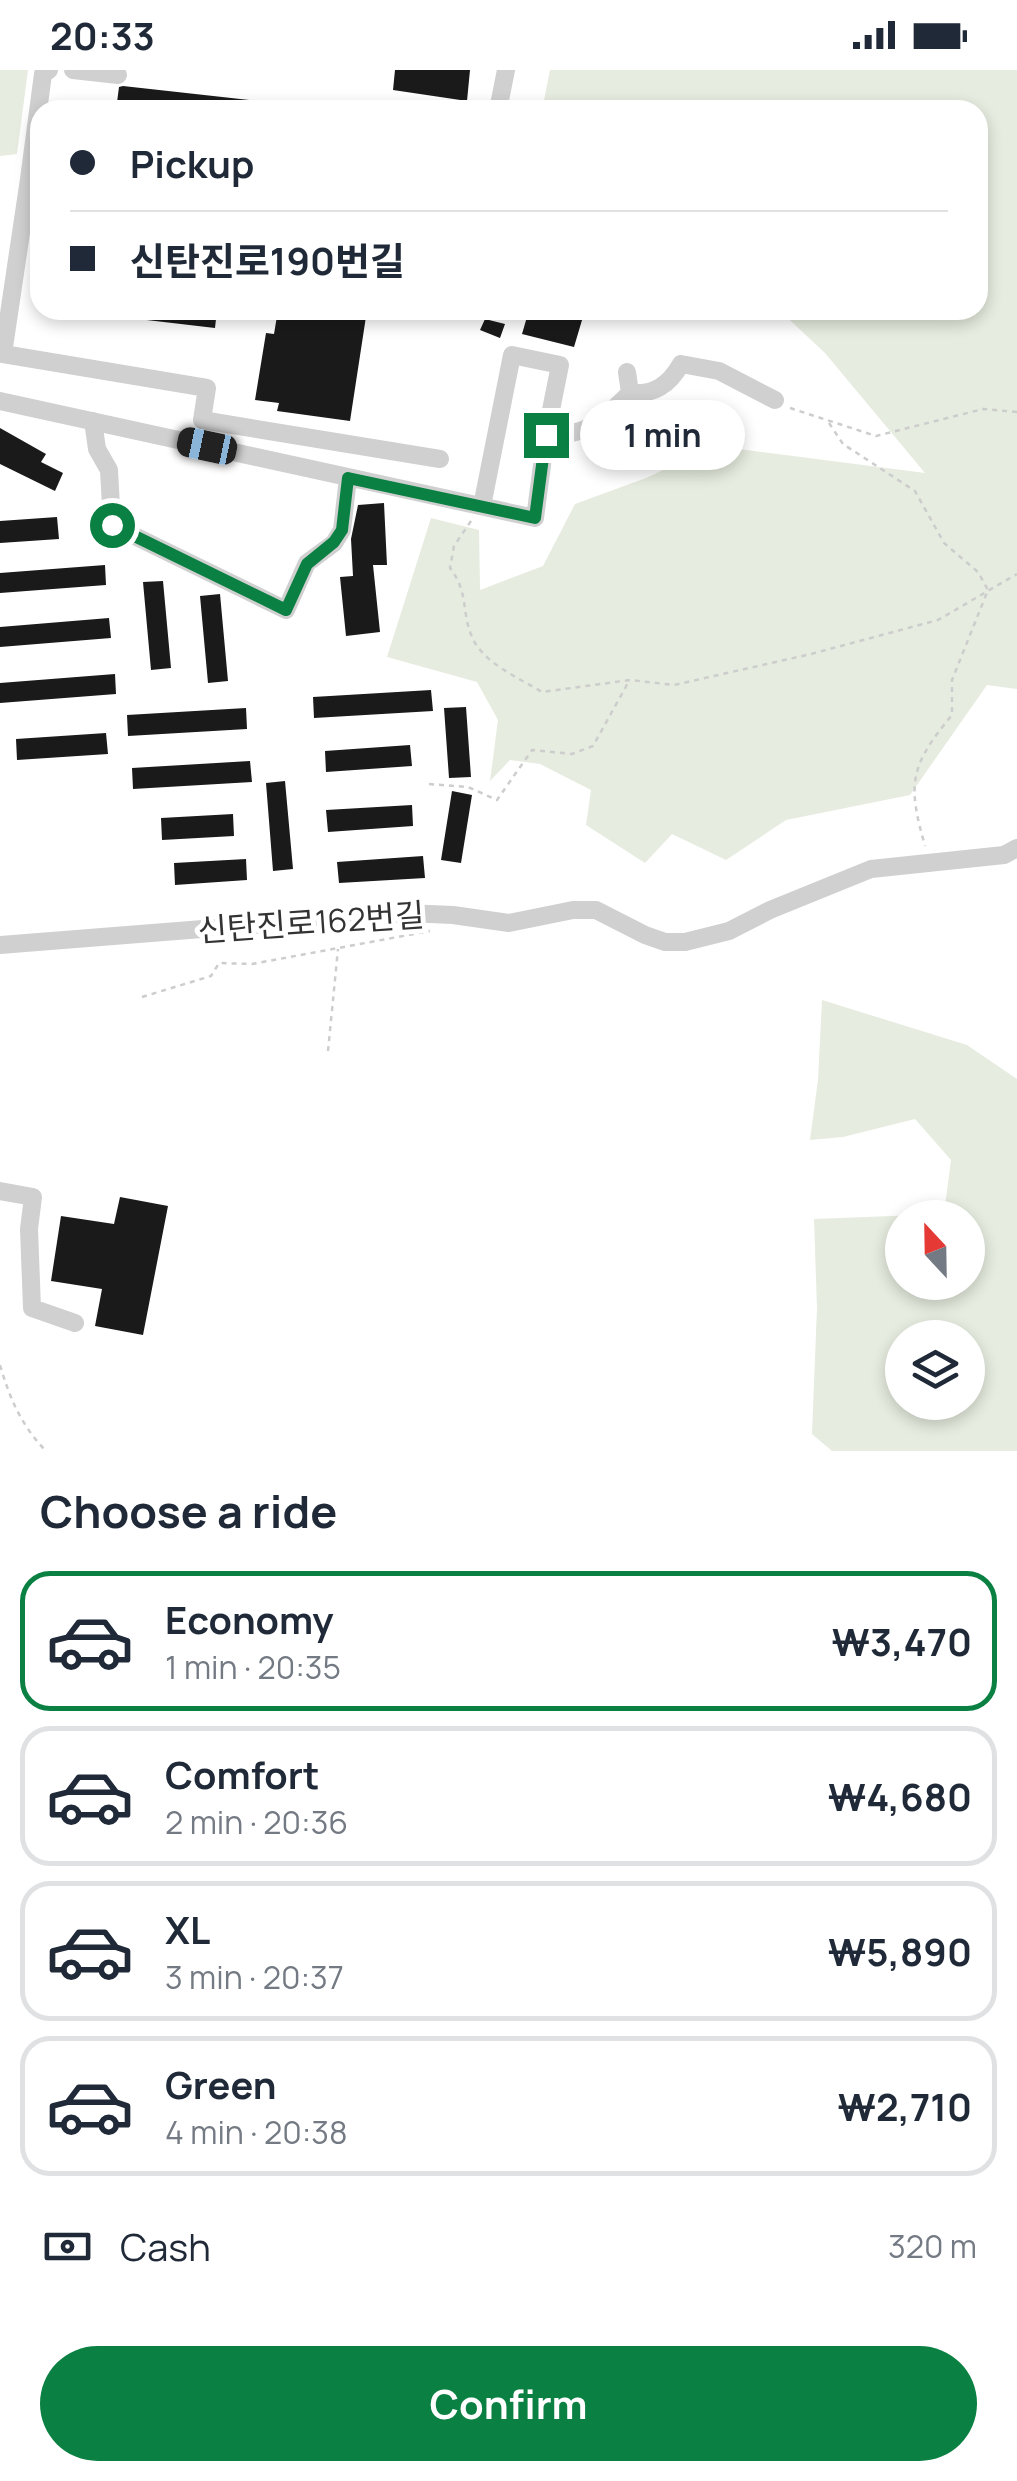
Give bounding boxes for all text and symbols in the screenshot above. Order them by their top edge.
text: 20:33 [50,9,155,61]
text: Pickup [130,137,254,189]
text: 신탄진로190번길 [130,234,405,286]
callout: 1 min [581,400,746,470]
route end [524,413,569,458]
text: 1 min [623,413,702,457]
car [175,425,239,467]
route start [90,503,135,548]
street label: 신탄진로162번길 [196,892,426,952]
north arrow [885,1200,985,1300]
map controls [885,1200,985,1420]
button: layers [885,1320,985,1420]
text: Choose a ride [40,1480,337,1542]
text: Economy [165,1593,334,1645]
icon: car [45,1596,135,1686]
text: ₩3,470 [831,1615,972,1667]
text: 1 min · 20:35 [165,1645,341,1689]
text: Comfort [165,1748,319,1800]
icon: car [45,1751,135,1841]
text: ₩4,680 [828,1770,972,1822]
text: 2 min · 20:36 [165,1800,348,1844]
text: XL [165,1903,210,1955]
icon: car [45,1906,135,1996]
text: ₩5,890 [828,1925,972,1977]
text: 3 min · 20:37 [165,1955,344,1999]
text: Green [165,2058,277,2110]
icon: car [45,2061,135,2151]
text: ₩2,710 [837,2080,972,2132]
text: 4 min · 20:38 [165,2110,348,2154]
icon: cash [40,2219,95,2274]
text: Cash [120,2220,211,2272]
text: 320 m [888,2224,977,2268]
button: Confirm [40,2346,977,2461]

